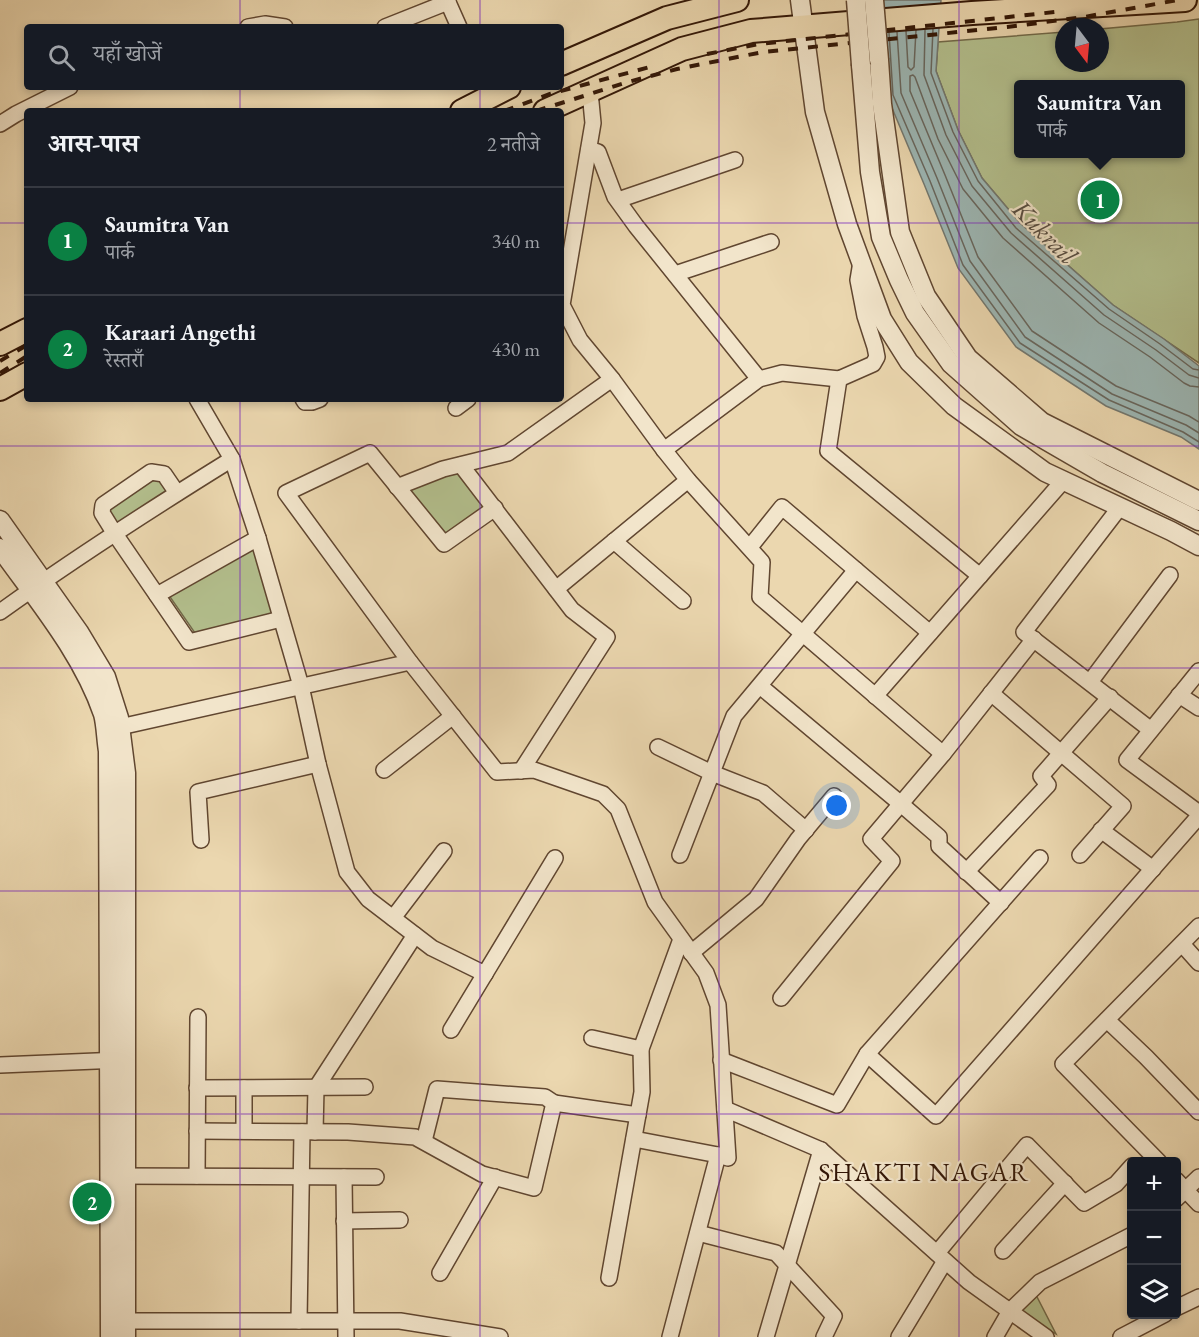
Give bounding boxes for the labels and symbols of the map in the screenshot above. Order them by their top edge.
north arrow [1055,18,1109,72]
pin: 1 [1080,178,1120,222]
water label: Kukrail [1005,192,1085,272]
your location [822,791,851,820]
district label: SHAKTI NAGAR [818,1155,1030,1189]
pin: 2 [72,1180,112,1224]

